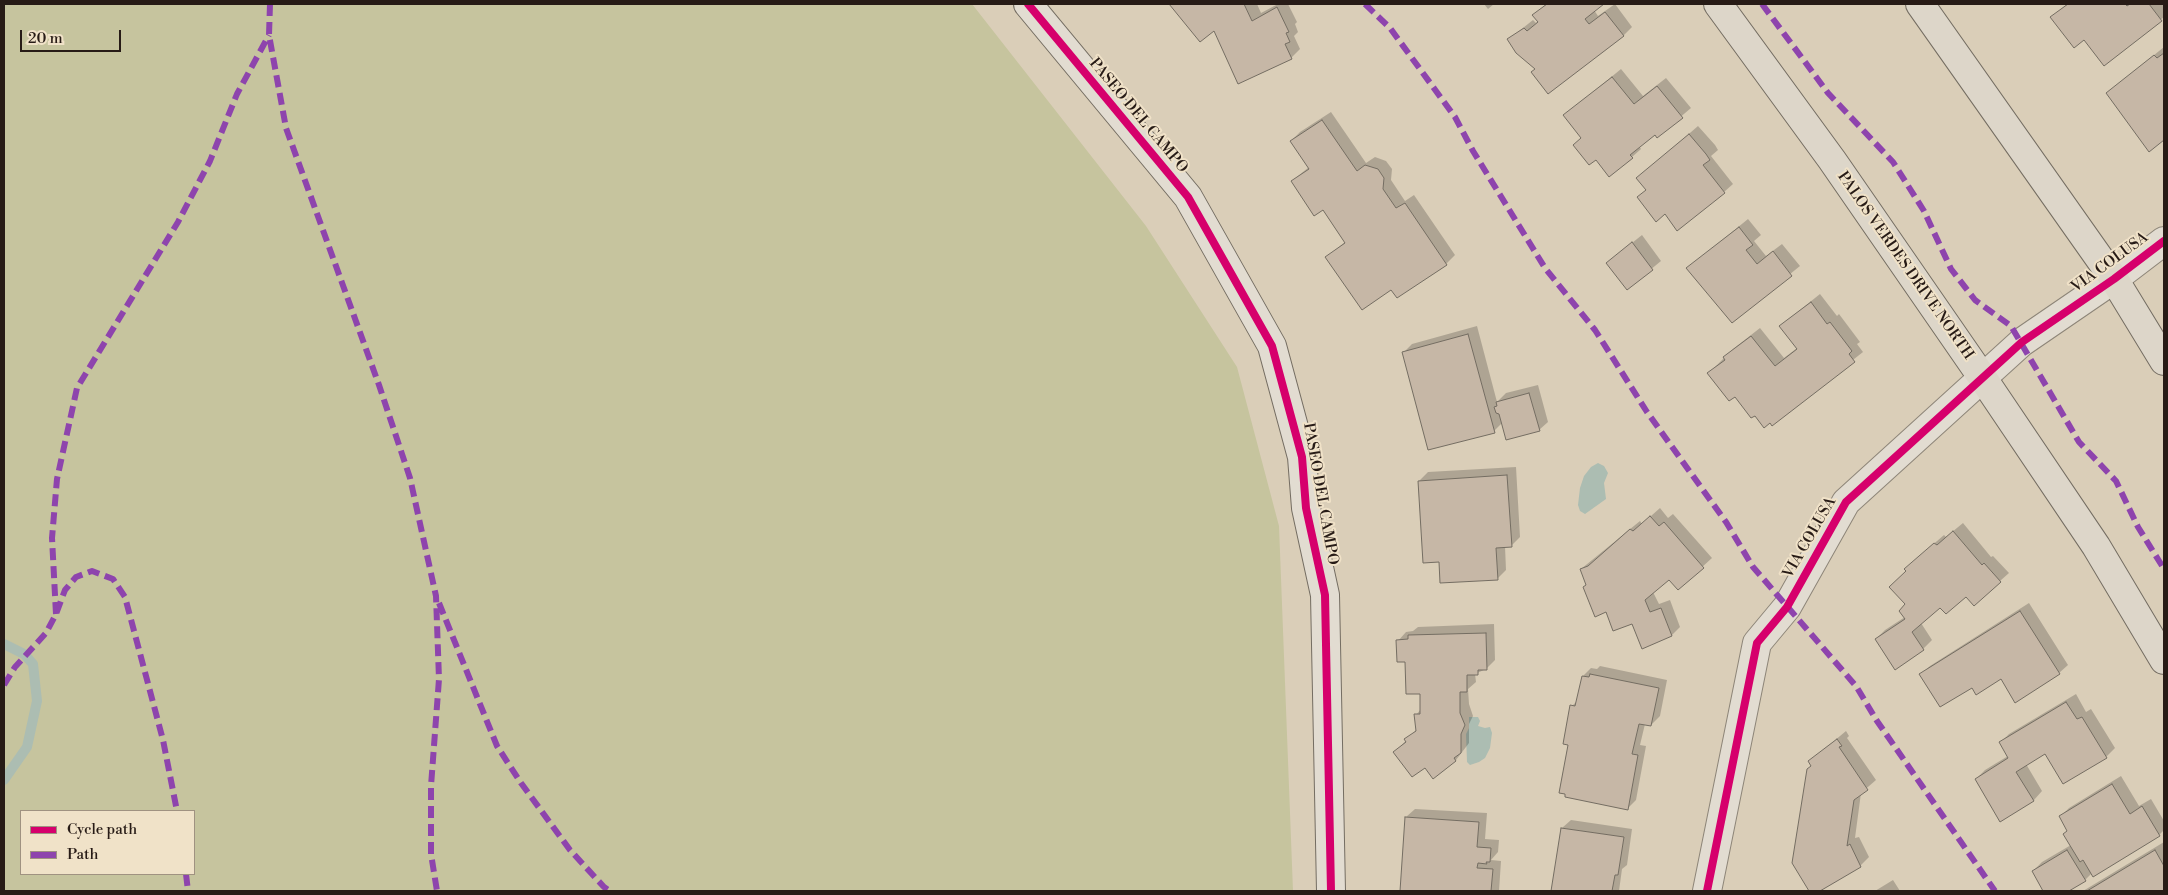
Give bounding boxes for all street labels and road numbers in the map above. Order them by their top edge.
street label: PASEO DEL CAMPO [1085,55,1191,177]
street label: PALOS VERDES DRIVE NORTH [1833,169,1977,363]
street label: VIA COLUSA [2068,229,2152,297]
street label: PASEO DEL CAMPO [1299,421,1341,567]
street label: VIA COLUSA [1780,494,1840,582]

